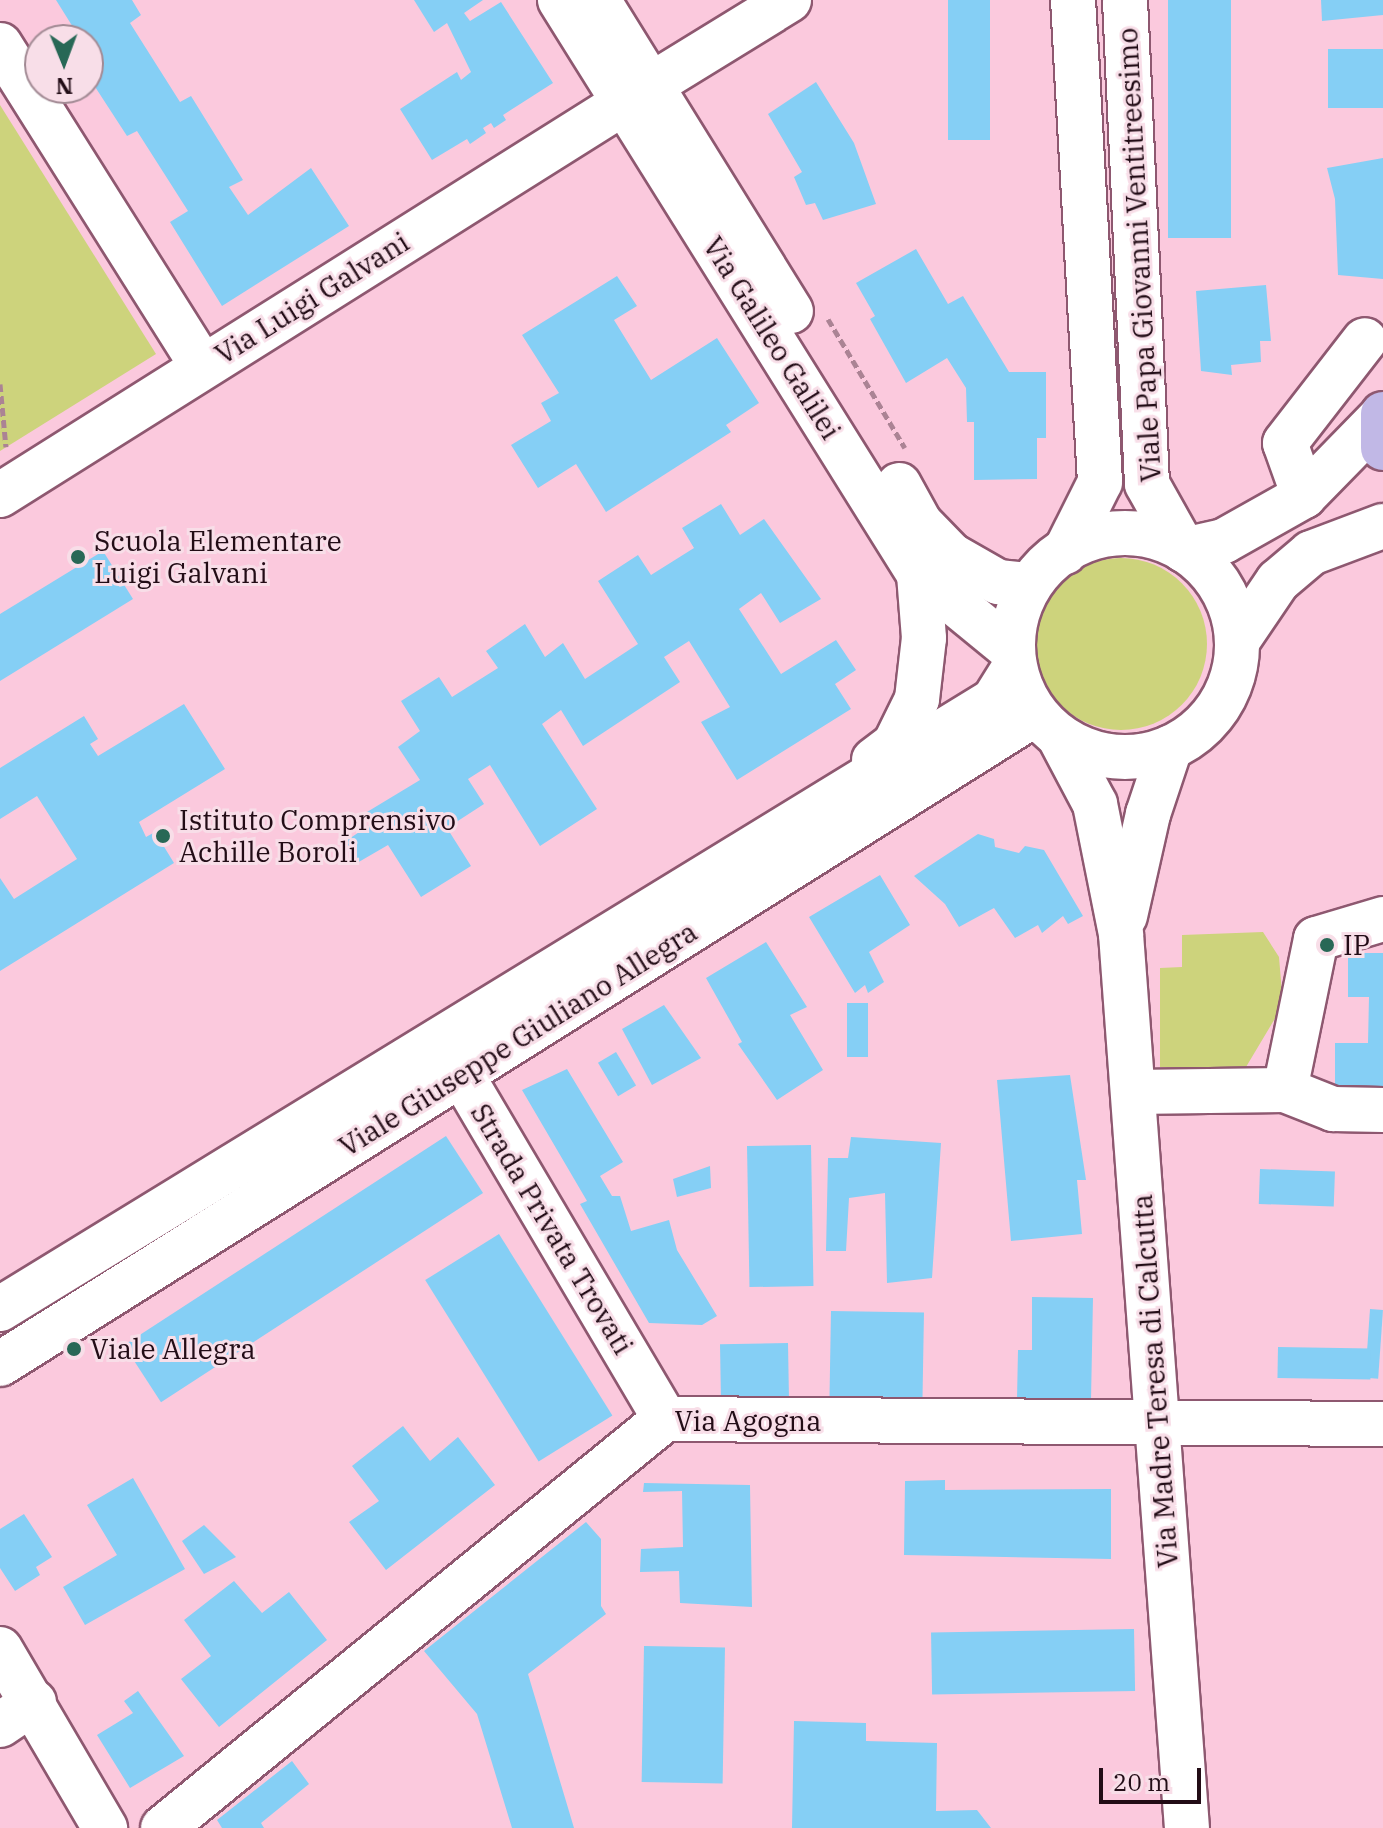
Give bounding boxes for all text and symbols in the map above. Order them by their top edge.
north arrow [24,24,104,104]
street label: Viale Papa Giovanni Ventitreesimo [1110,27,1168,483]
text: N [55,72,73,101]
street label: Via Luigi Galvani [209,225,415,371]
street label: Via Galileo Galilei [696,231,848,445]
place label: Scuola Elementare Luigi Galvani [94,524,342,590]
marker: Scuola Elementare Luigi Galvani [69,548,87,566]
place label: Istituto Comprensivo Achille Boroli [179,803,456,869]
marker: Istituto Comprensivo Achille Boroli [154,827,172,845]
street label: Viale Giuseppe Giuliano Allegra [333,915,703,1163]
place label: IP [1343,928,1370,962]
marker: IP [1318,936,1336,954]
street label: Strada Privata Trovati [464,1098,640,1360]
street label: Via Madre Teresa di Calcutta [1125,1193,1185,1569]
place label: Viale Allegra [90,1332,256,1366]
marker: Viale Allegra [65,1340,83,1358]
street label: Via Agogna [674,1404,822,1438]
scale bar [1103,1752,1205,1802]
text: 20 m [1113,1766,1170,1798]

